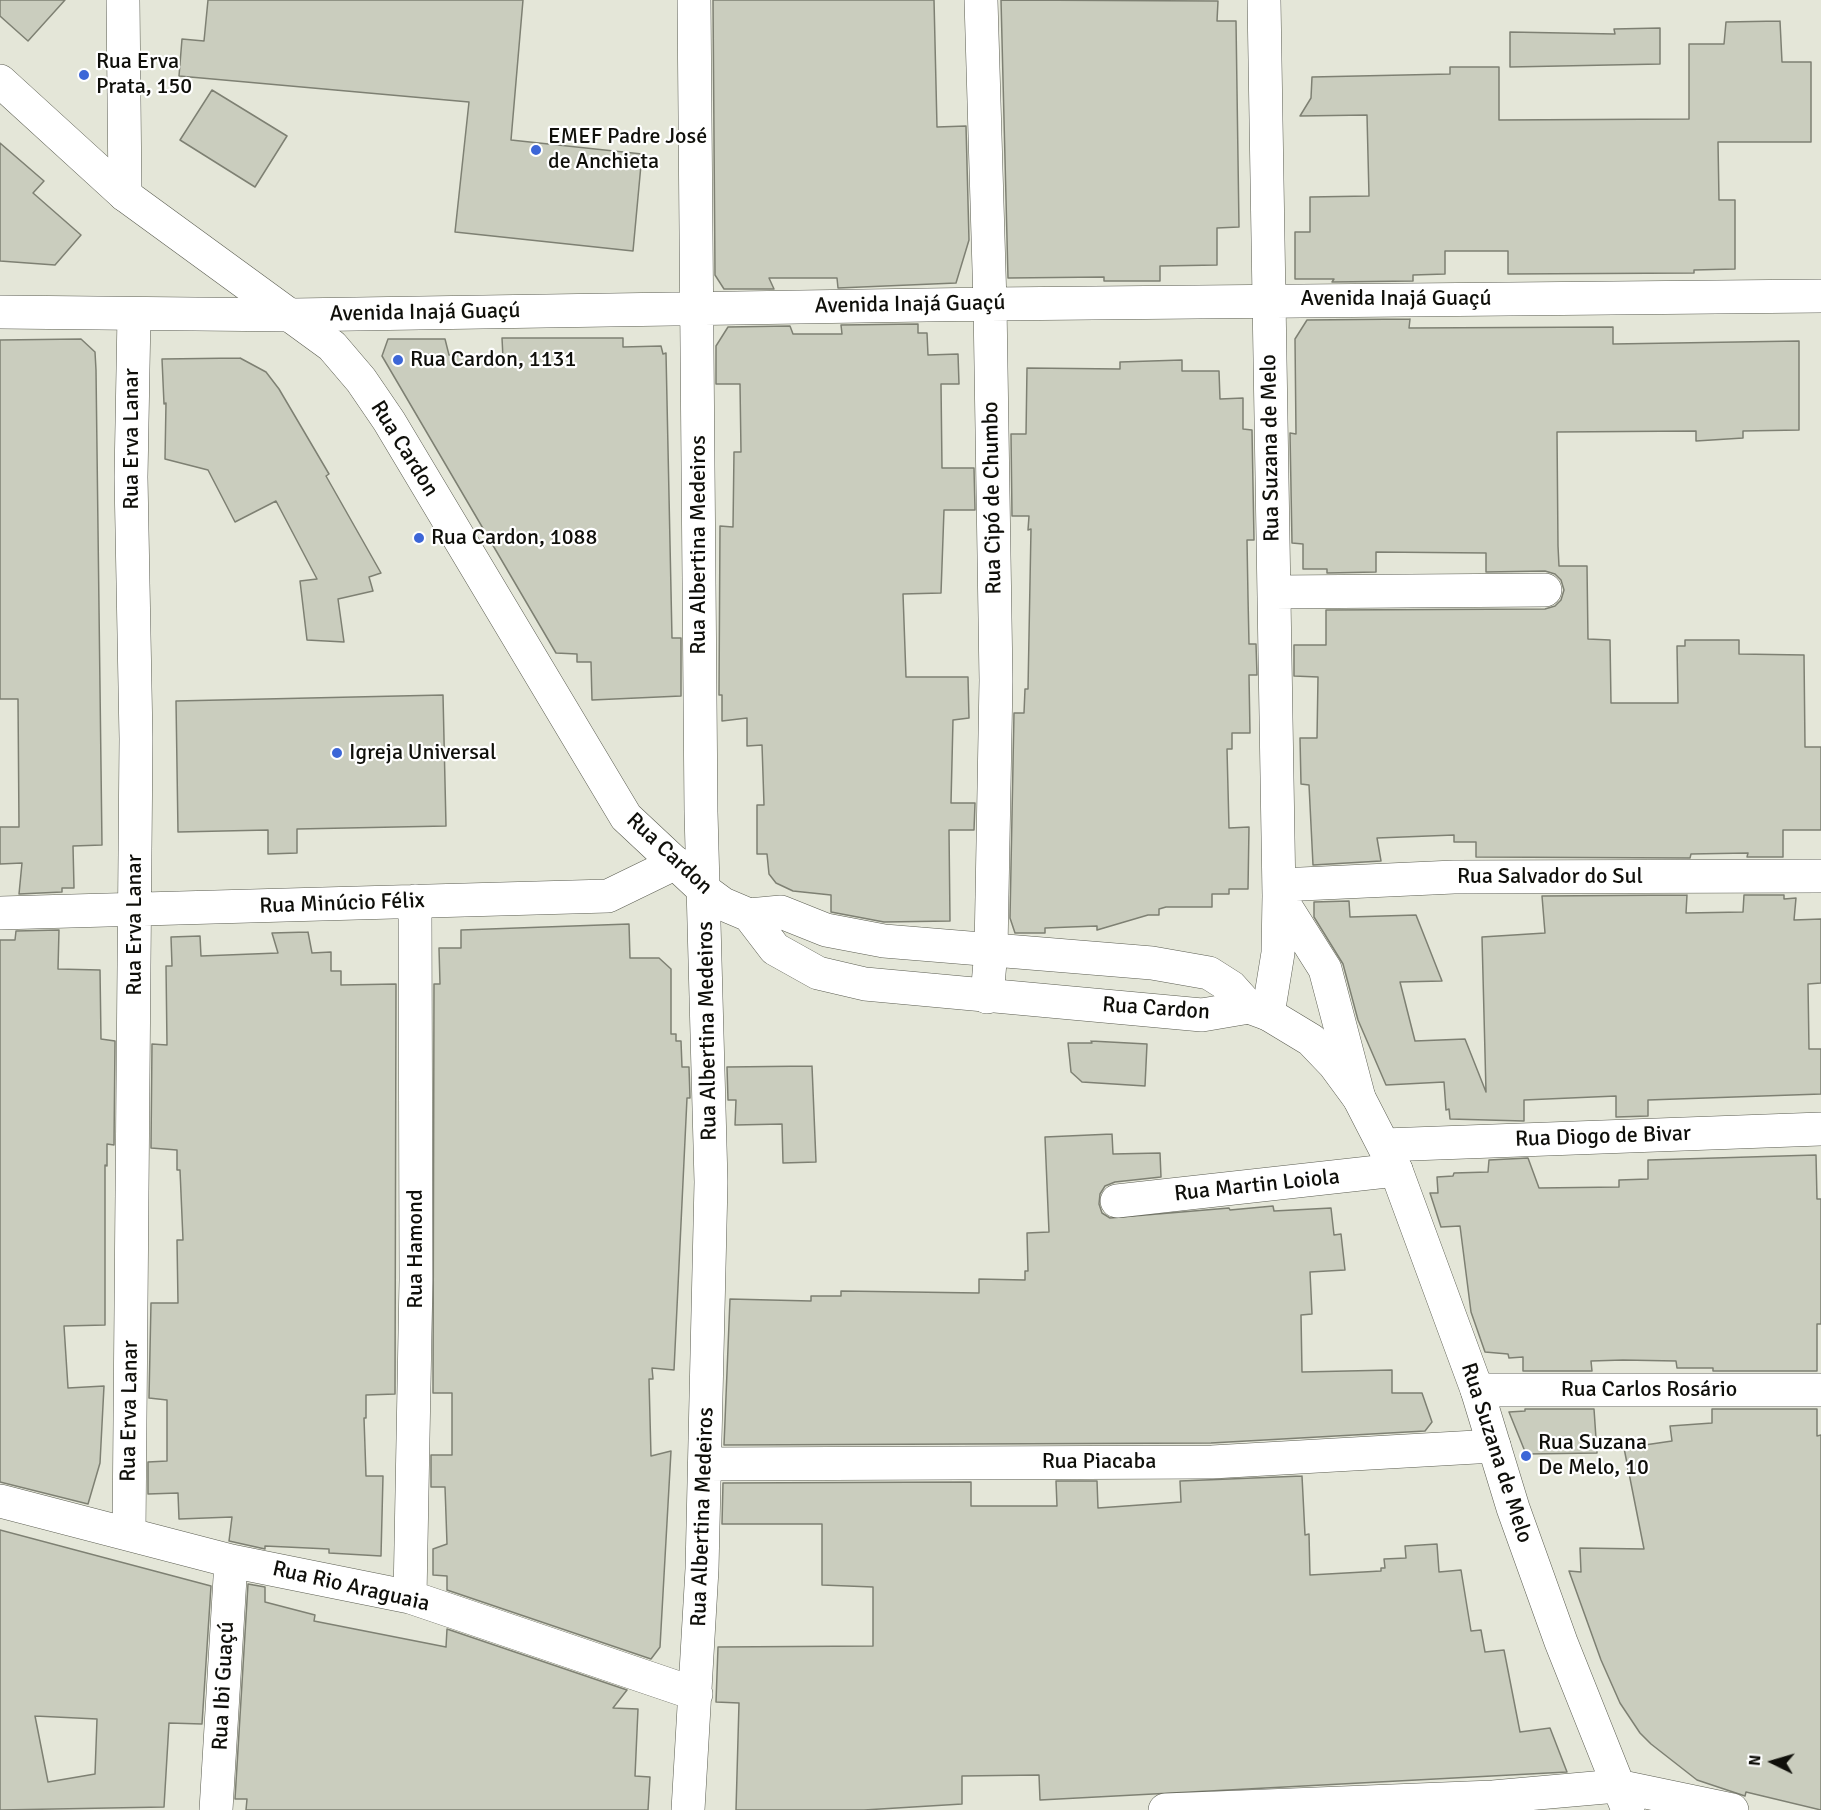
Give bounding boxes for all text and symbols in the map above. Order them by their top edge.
place label: Rua Erva Prata, 150 [96,49,192,100]
marker: Rua Erva Prata, 150 [77,68,91,82]
place label: EMEF Padre José de Anchieta [548,124,707,176]
marker: EMEF Padre José de Anchieta [529,143,543,157]
street label: Avenida Inajá Guaçú [1301,286,1491,312]
street label: Avenida Inajá Guaçú [814,290,1006,320]
street label: Avenida Inajá Guaçú [329,298,521,328]
place label: Rua Cardon, 1131 [410,347,576,373]
marker: Rua Cardon, 1131 [391,353,405,367]
street label: Rua Suzana de Melo [1256,354,1286,542]
street label: Rua Erva Lanar [119,368,145,510]
street label: Rua Cardon [364,396,444,502]
street label: Rua Cipó de Chumbo [978,401,1008,595]
street label: Rua Albertina Medeiros [686,435,712,655]
place label: Rua Cardon, 1088 [431,525,597,551]
marker: Rua Cardon, 1088 [412,531,426,545]
place label: Igreja Universal [349,740,496,766]
marker: Igreja Universal [330,746,344,760]
street label: Rua Cardon [620,808,718,900]
street label: Rua Erva Lanar [122,854,148,996]
street label: Rua Salvador do Sul [1457,864,1643,890]
street label: Rua Minúcio Félix [259,888,425,920]
street label: Rua Albertina Medeiros [693,921,723,1141]
street label: Rua Cardon [1101,992,1211,1026]
street label: Rua Diogo de Bivar [1515,1121,1691,1153]
street label: Rua Martin Loiola [1173,1164,1341,1208]
street label: Rua Hamond [403,1189,429,1309]
street label: Rua Erva Lanar [116,1340,144,1482]
street label: Rua Suzana de Melo [1454,1360,1538,1546]
street label: Rua Carlos Rosário [1561,1377,1737,1403]
street label: Rua Albertina Medeiros [686,1407,720,1627]
place label: Rua Suzana De Melo, 10 [1538,1430,1649,1482]
street label: Rua Piacaba [1042,1449,1156,1475]
marker: Rua Suzana De Melo, 10 [1519,1449,1533,1463]
street label: Rua Rio Araguaia [270,1556,432,1618]
street label: Rua Ibi Guaçú [207,1621,241,1751]
north arrow [1743,1732,1803,1792]
text: N [1745,1754,1766,1767]

